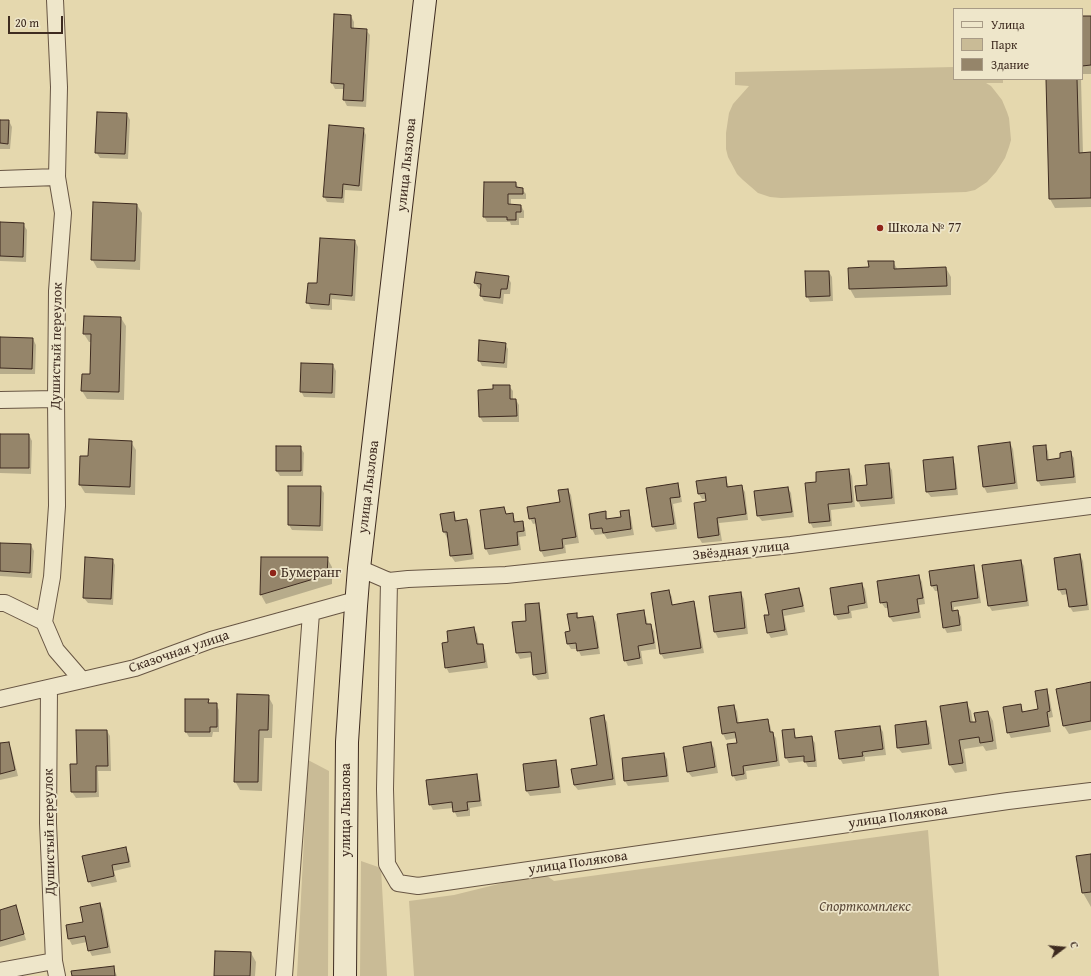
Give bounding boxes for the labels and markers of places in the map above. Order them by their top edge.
place label: Школа № 77 [888,220,961,236]
marker: Школа № 77 [875,223,885,233]
place label: Бумеранг [281,565,341,581]
marker: Бумеранг [268,568,278,578]

